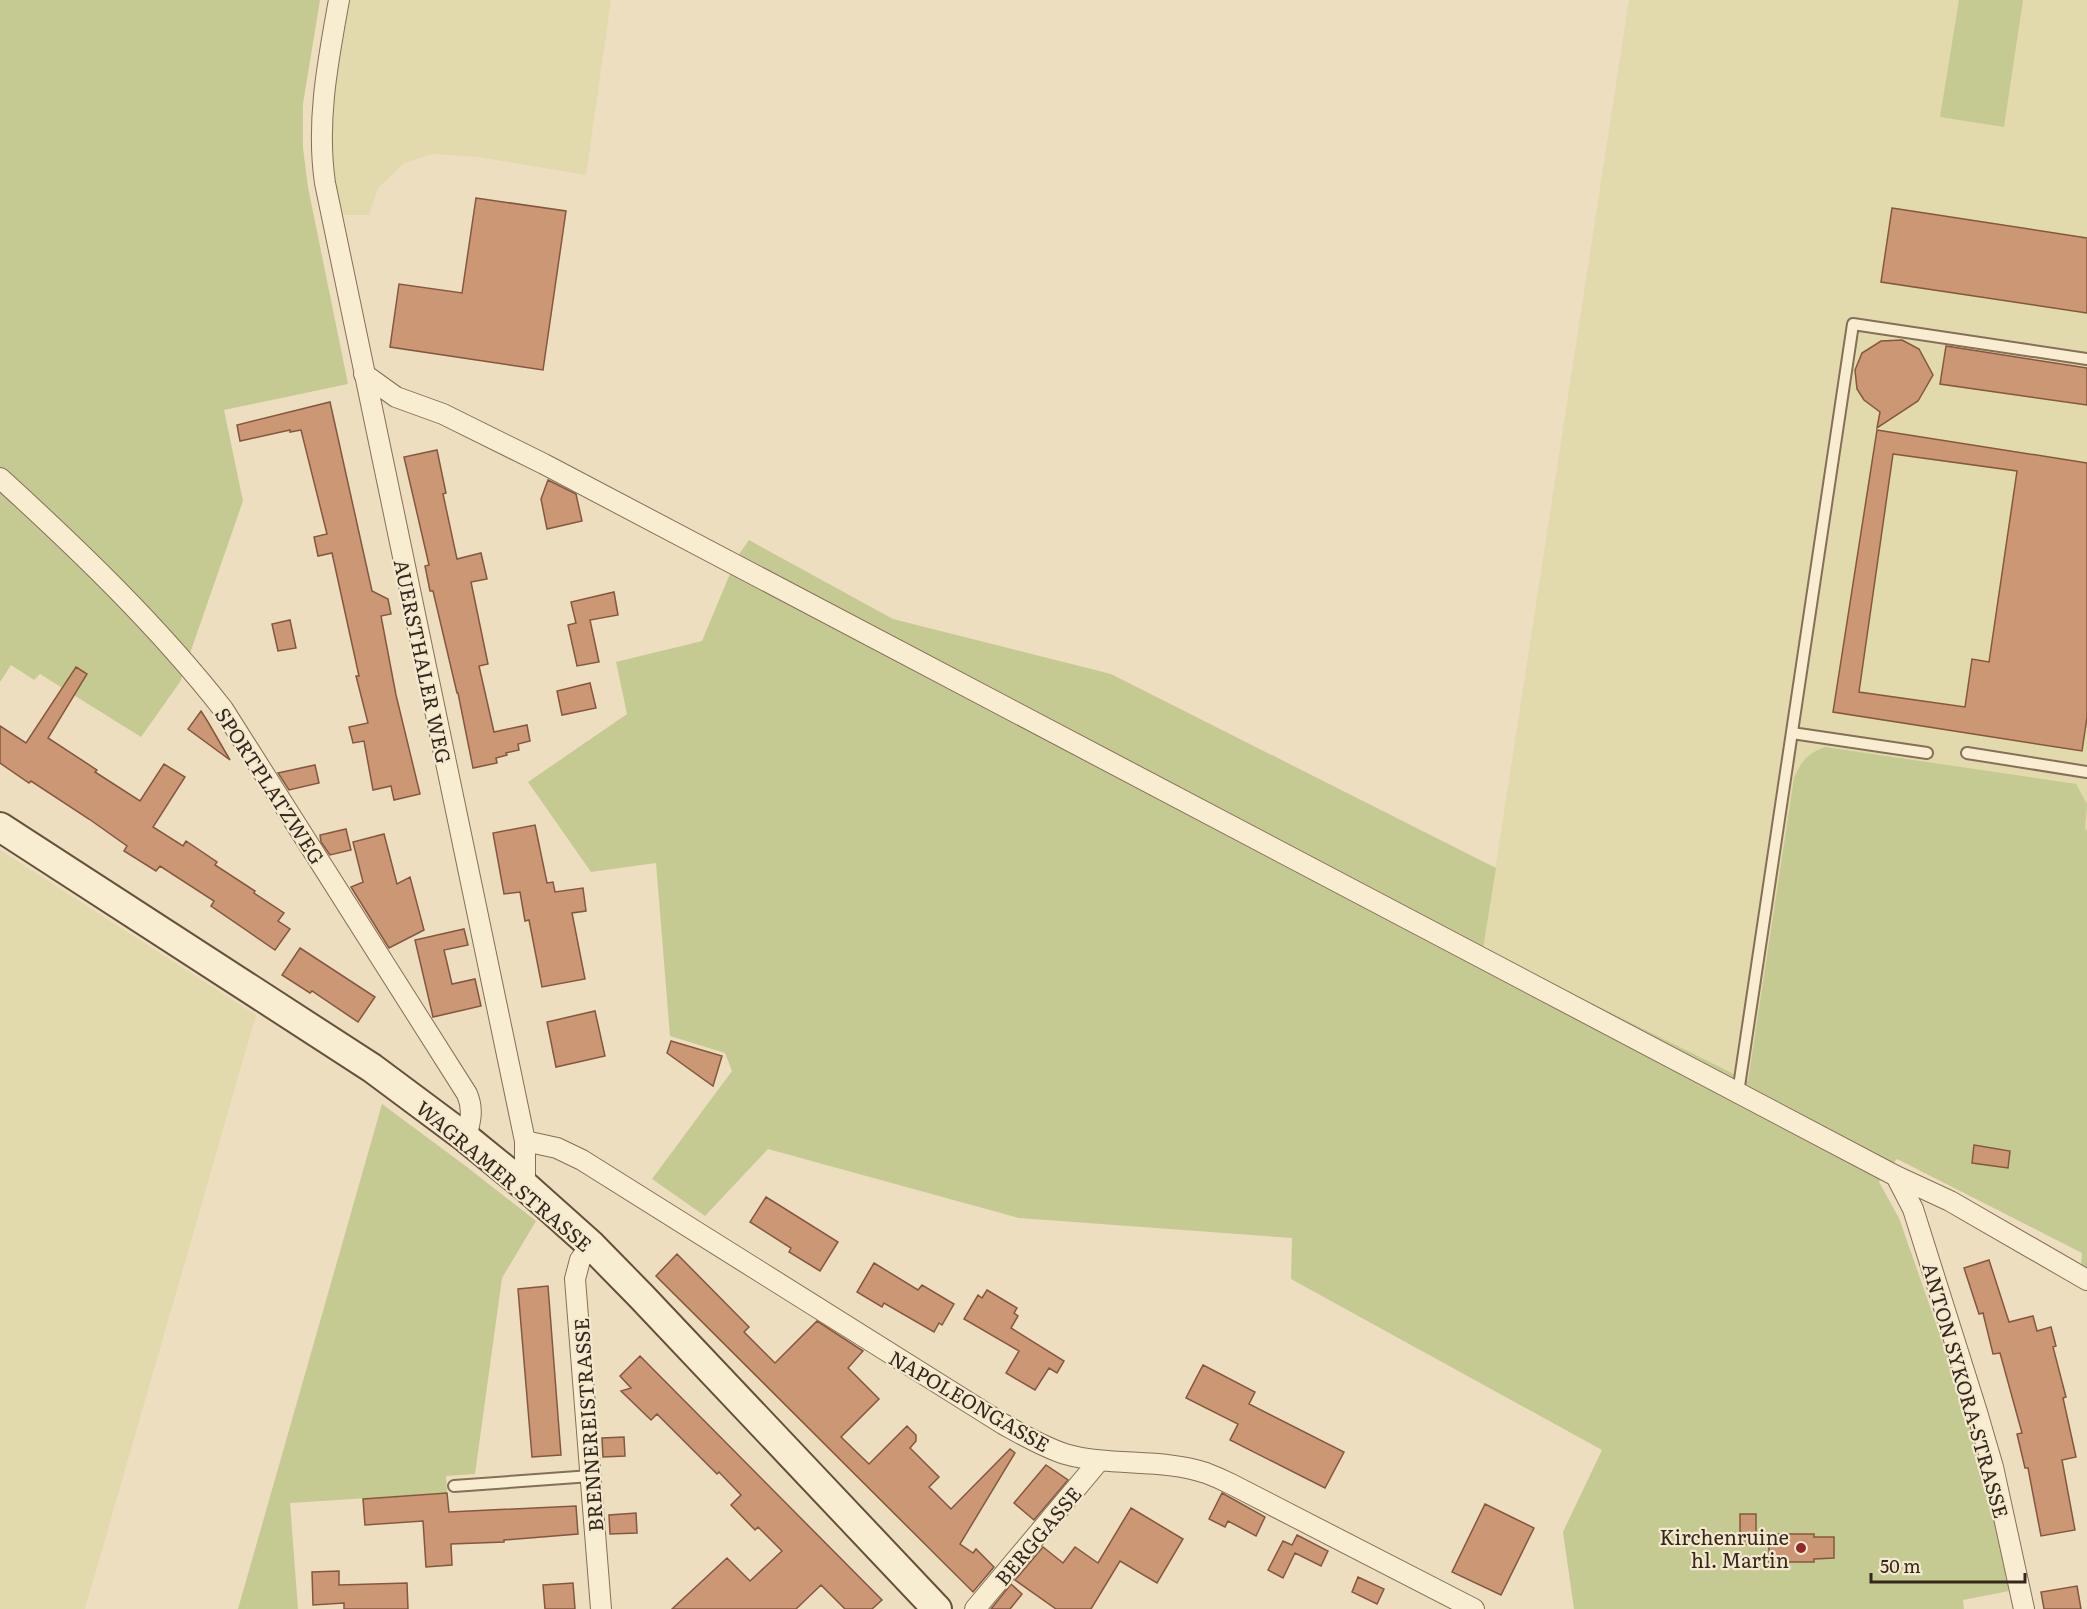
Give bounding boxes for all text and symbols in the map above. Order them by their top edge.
street label: AUERSTHALER WEG [388,556,460,766]
street label: SPORTPLATZWEG [209,701,333,869]
street label: WAGRAMER STRASSE [410,1092,600,1258]
street label: ANTON SYKORA-STRASSE [1916,1259,2018,1521]
street label: BRENNEREISTRASSE [565,1317,609,1533]
street label: NAPOLEONGASSE [884,1342,1056,1458]
street label: BERGGASSE [987,1479,1087,1591]
place label: Kirchenruine hl. Martin [1660,1521,1789,1574]
marker: Kirchenruine hl. Martin [1794,1541,1808,1555]
scale bar [1871,1546,2026,1584]
text: 50 m [1880,1552,1921,1579]

